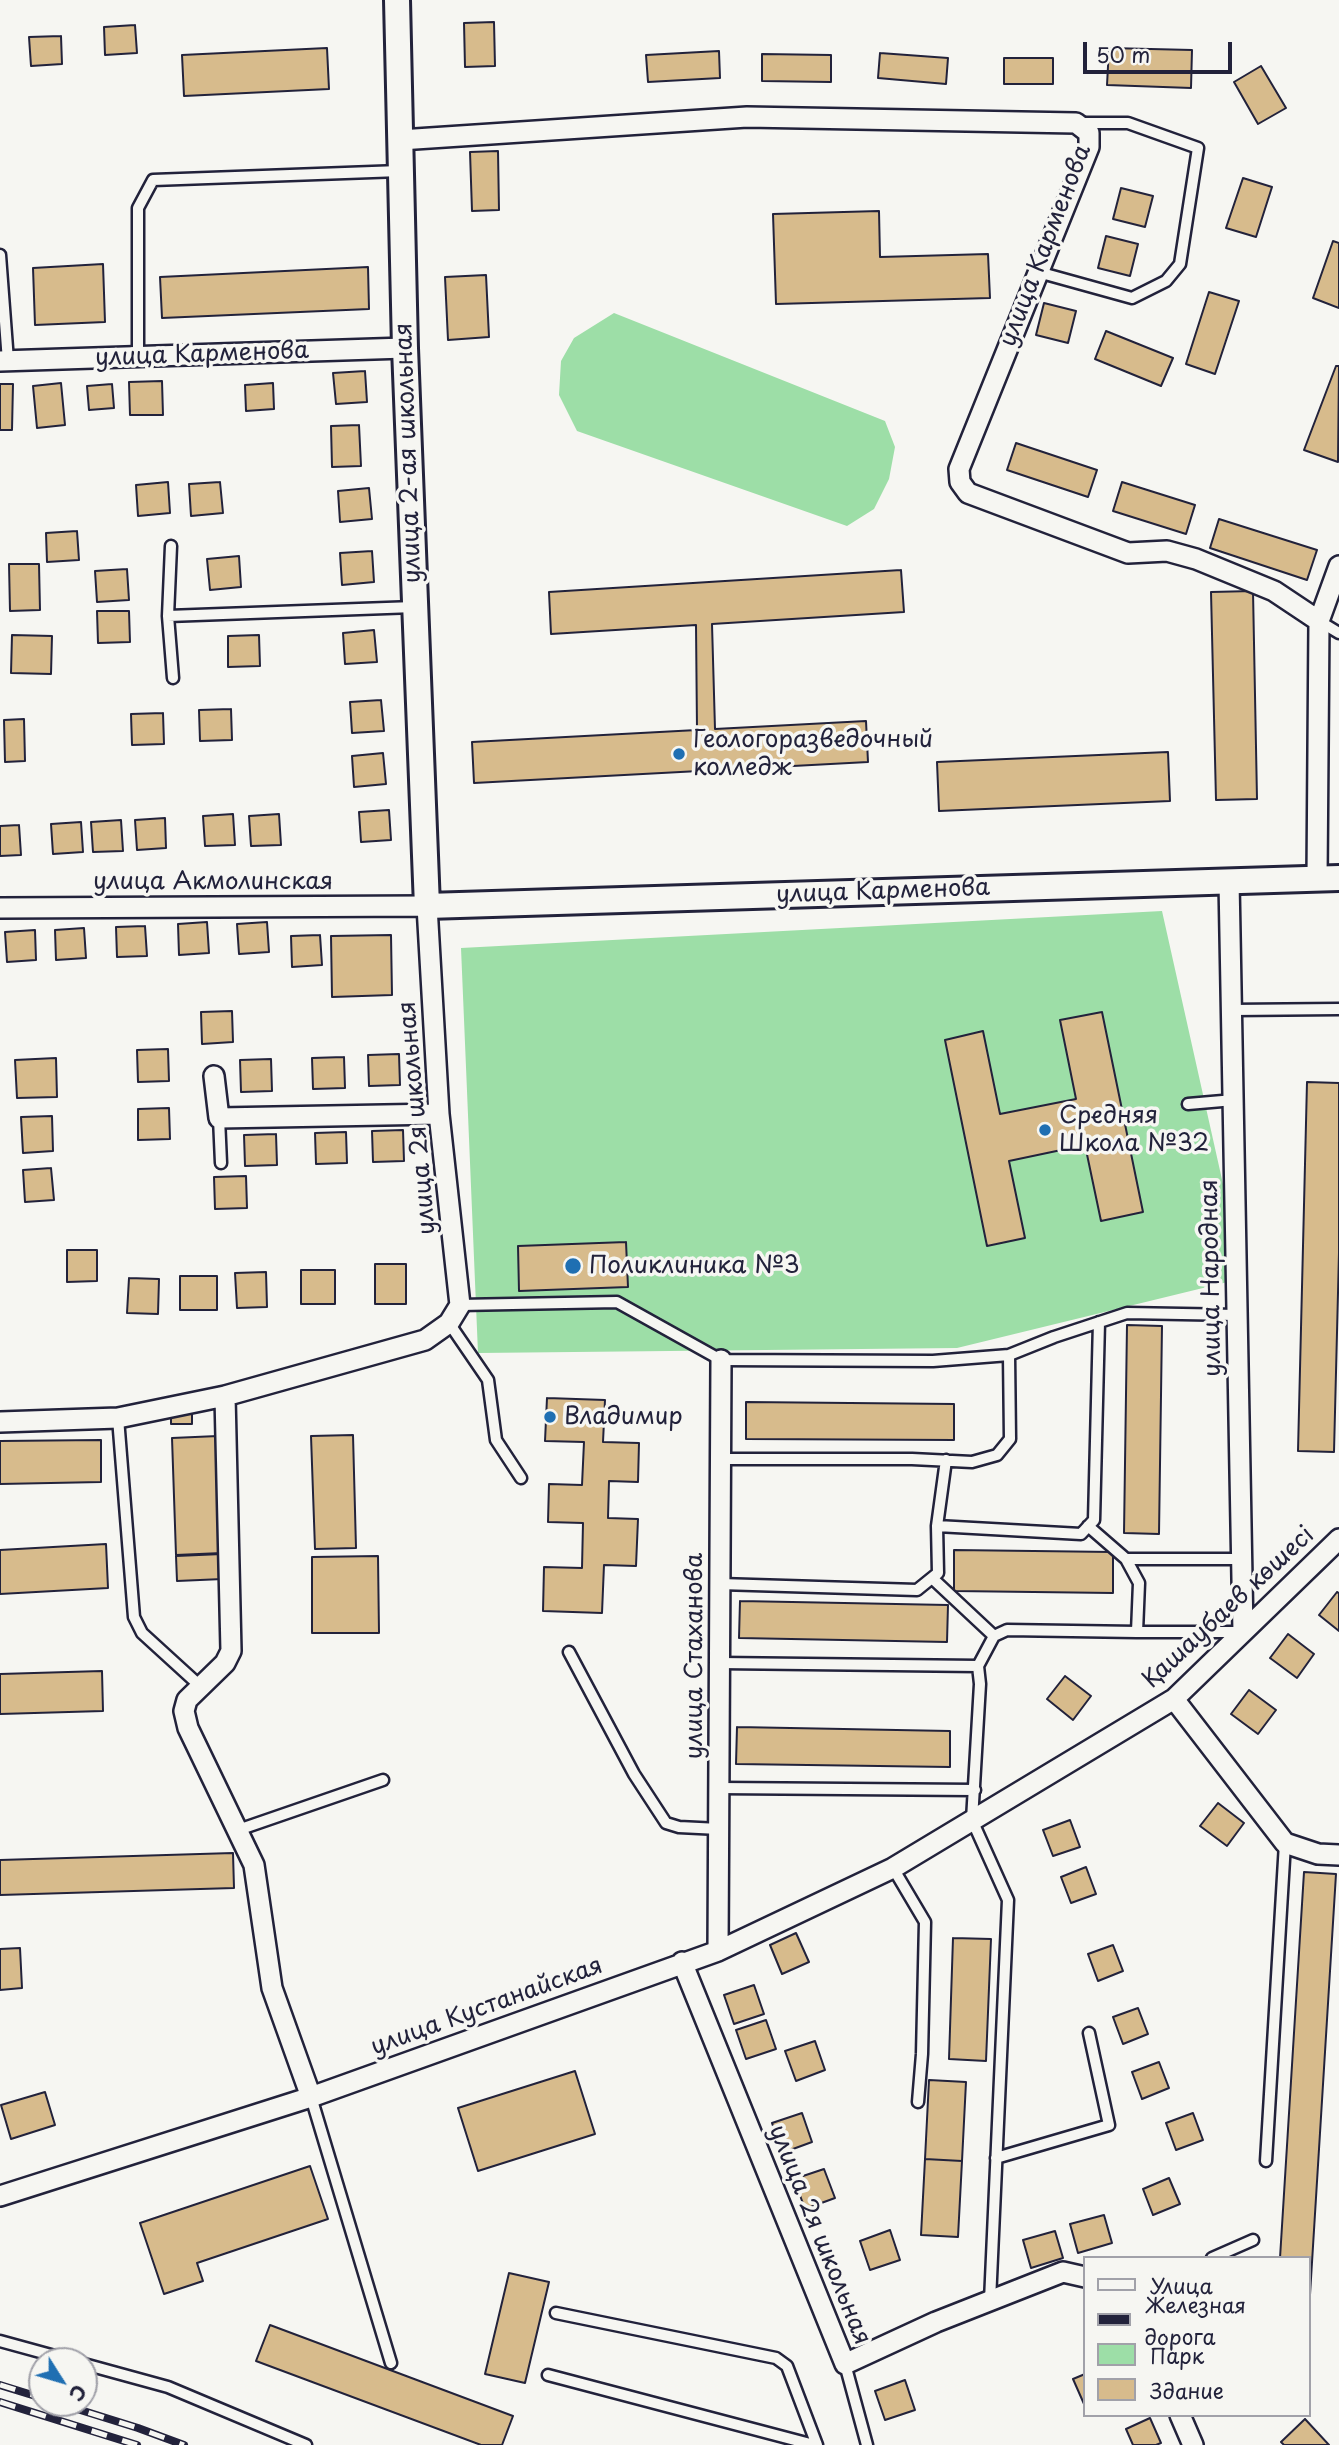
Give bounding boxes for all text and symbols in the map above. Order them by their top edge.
scale bar [1087,28,1236,72]
text: 50 m [1096,38,1150,70]
street label: улица Карменова [994,141,1098,351]
street label: улица 2-ая школьная [390,322,428,584]
street label: улица Карменова [94,337,310,373]
place label: Геологоразведочный колледж [693,726,933,782]
marker: Геологоразведочный колледж [671,746,687,762]
street label: улица Акмолинская [93,868,333,896]
street label: улица Карменова [775,874,991,910]
street label: улица 2я школьная [393,1000,443,1236]
place label: Средняя Школа №32 [1059,1102,1209,1158]
marker: Средняя Школа №32 [1037,1122,1053,1138]
street label: улица Народная [1196,1179,1228,1377]
place label: Поликлиника №3 [589,1252,800,1280]
marker: Поликлиника №3 [563,1256,583,1276]
place label: Владимир [564,1403,683,1431]
marker: Владимир [542,1409,558,1425]
street label: Қашаубаев көшесі [1137,1521,1321,1695]
street label: улица Стаханова [681,1553,709,1759]
street label: улица Кустанайская [367,1952,607,2062]
street label: улица 2я школьная [762,2121,876,2349]
legend [1084,2256,1311,2417]
text: Улица [1150,2269,1213,2301]
text: Железная дорога [1145,2288,1246,2352]
text: Парк [1150,2339,1204,2371]
north arrow [28,2347,98,2417]
text: Здание [1150,2374,1224,2406]
text: С [63,2379,94,2408]

